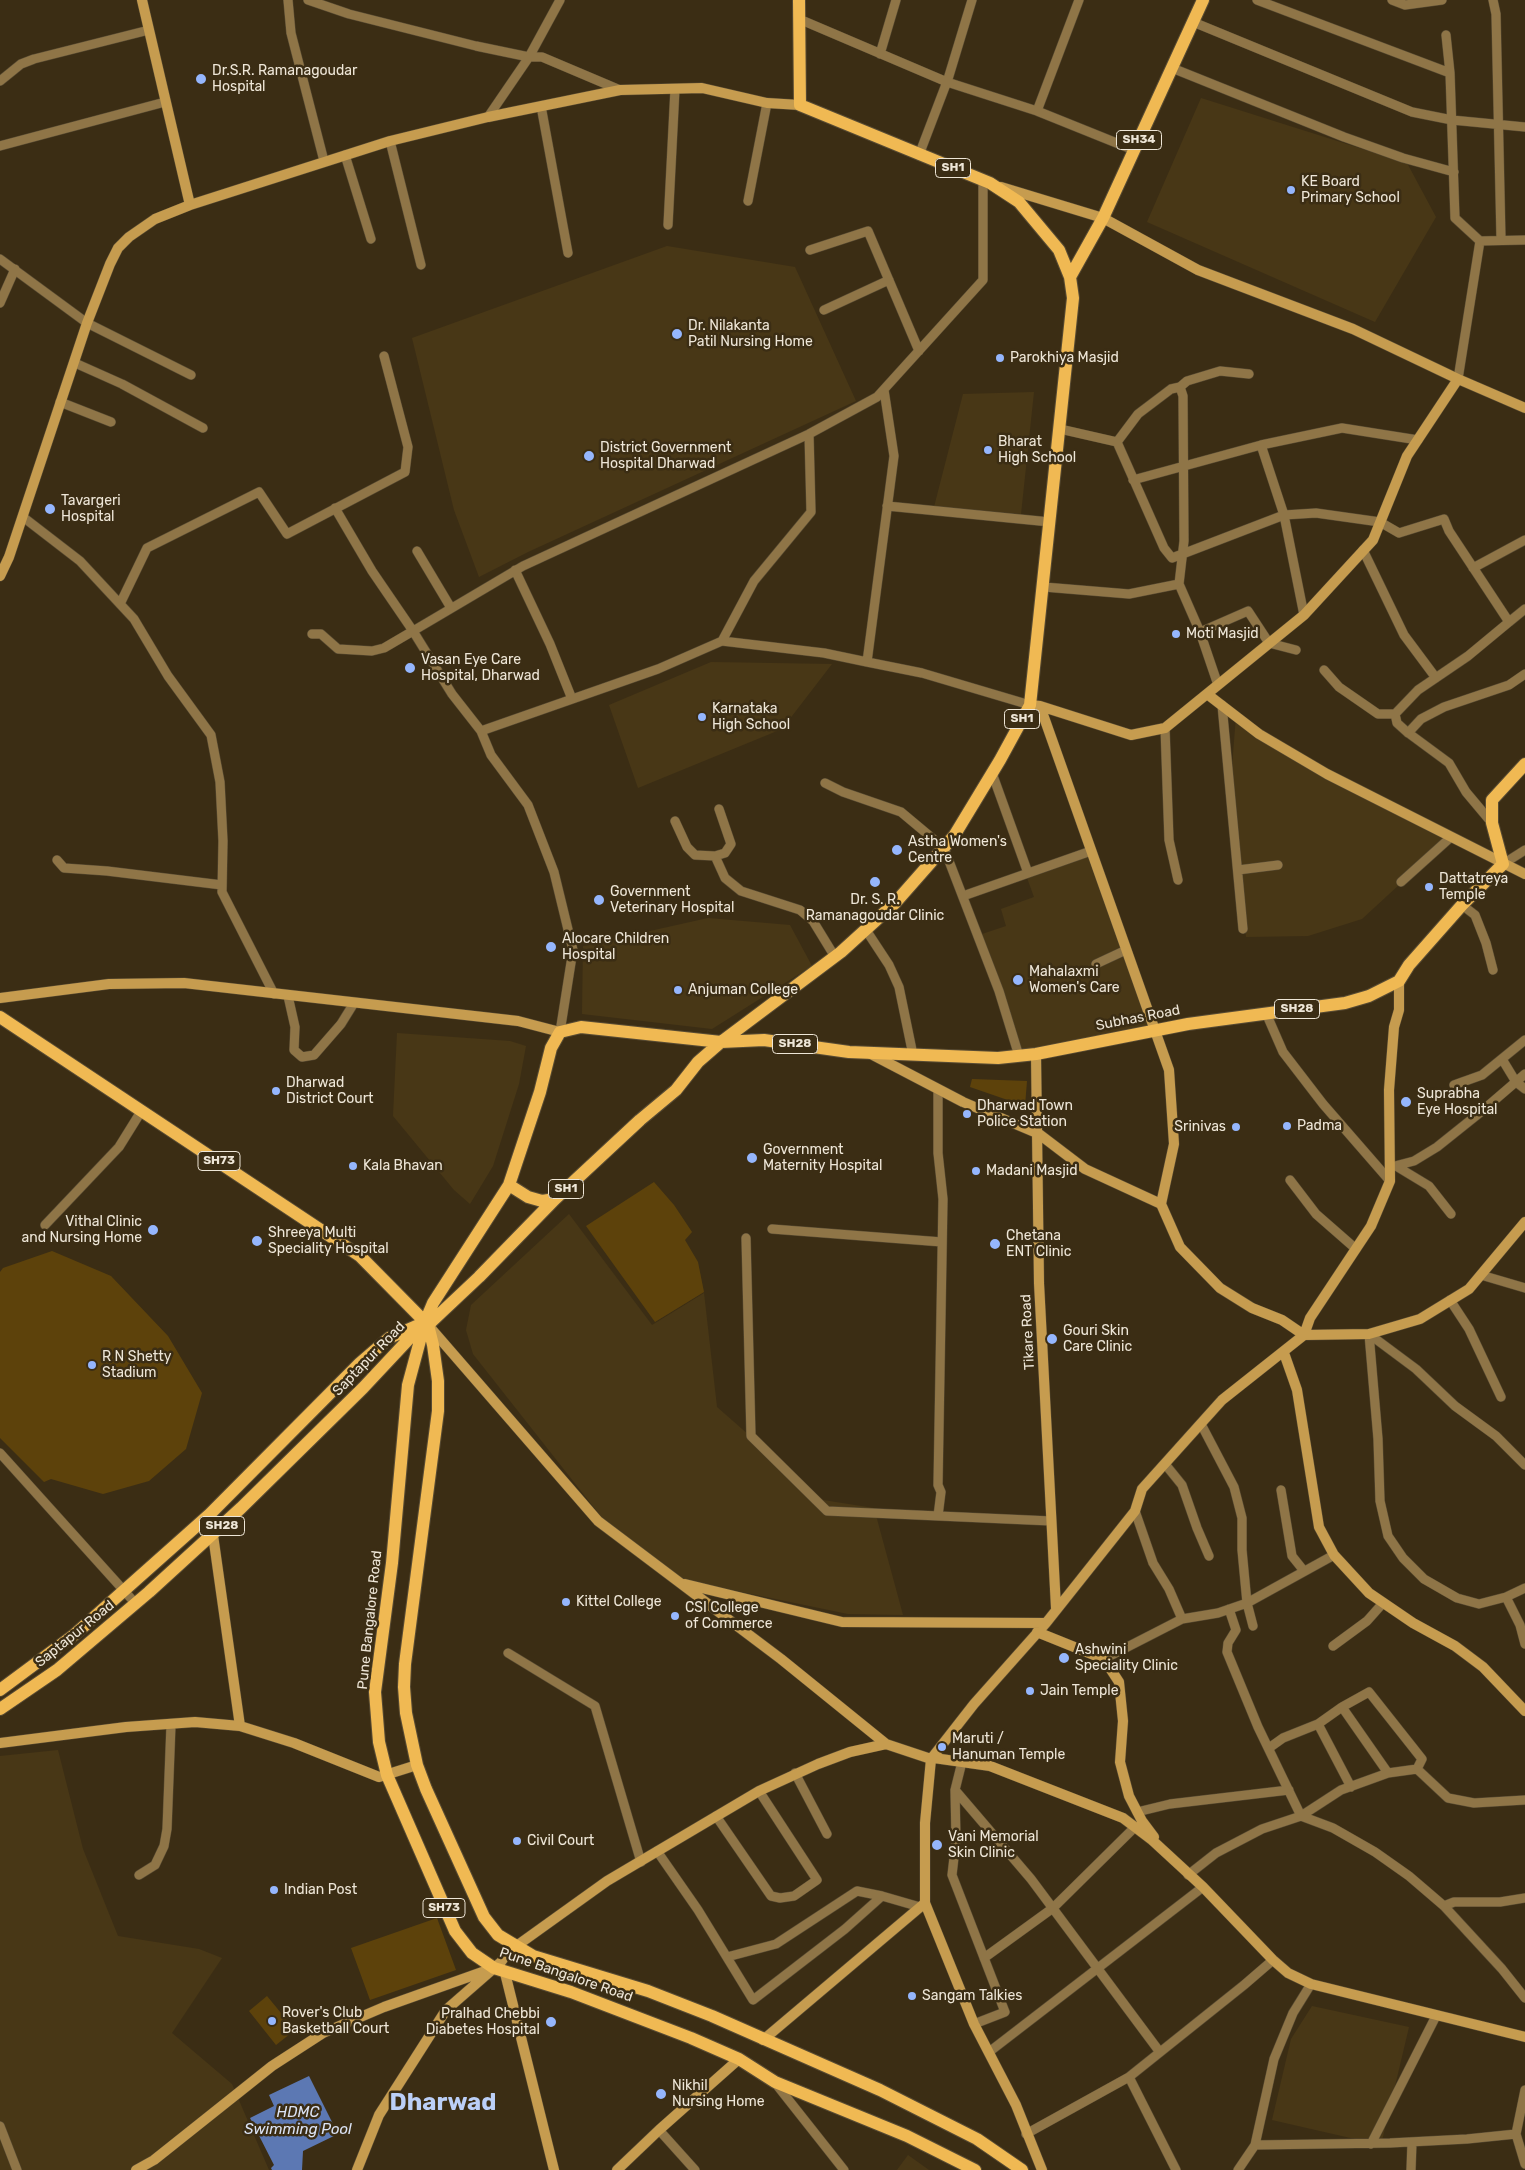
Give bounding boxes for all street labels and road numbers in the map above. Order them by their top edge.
road number: SH34 [1116,130,1162,150]
road number: SH1 [936,158,970,178]
road number: SH1 [1004,710,1040,729]
road number: SH28 [1274,1000,1320,1019]
street label: Subhas Road [1094,1002,1182,1034]
road number: SH28 [772,1034,818,1054]
road number: SH73 [198,1152,240,1170]
road number: SH1 [548,1180,584,1198]
street label: Tikare Road [1018,1294,1038,1370]
street label: Saptapur Road [329,1318,409,1400]
road number: SH28 [200,1516,244,1535]
street label: Pune Bangalore Road [354,1550,386,1690]
street label: Saptapur Road [32,1597,118,1671]
road number: SH73 [423,1899,465,1918]
street label: Pune Bangalore Road [497,1944,635,2006]

